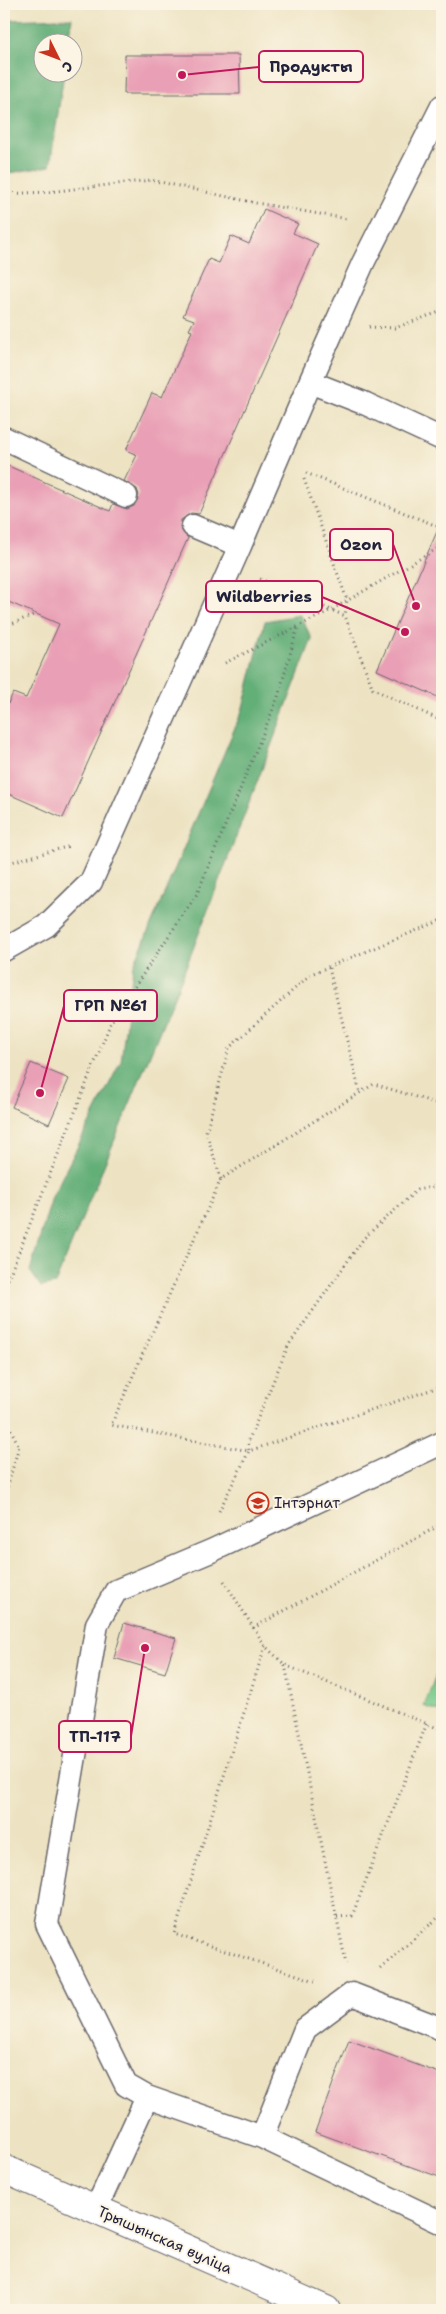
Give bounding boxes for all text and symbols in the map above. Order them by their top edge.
north arrow [32,32,82,82]
callout: Продукты [259,51,363,82]
text: Продукты [269,56,353,77]
text: С [58,57,77,76]
callout: Ozon [330,529,393,560]
text: Ozon [340,534,382,555]
callout: Wildberries [206,581,322,612]
text: Wildberries [216,586,312,607]
callout: ГРП №61 [64,990,157,1021]
text: ГРП №61 [75,995,147,1016]
school or university icon: Інтэрнат [246,1491,270,1515]
place label: Інтэрнат [274,1493,340,1513]
callout: ТП-117 [59,1721,131,1752]
text: ТП-117 [69,1726,121,1747]
street label: Трышынская вуліца [95,2201,236,2279]

